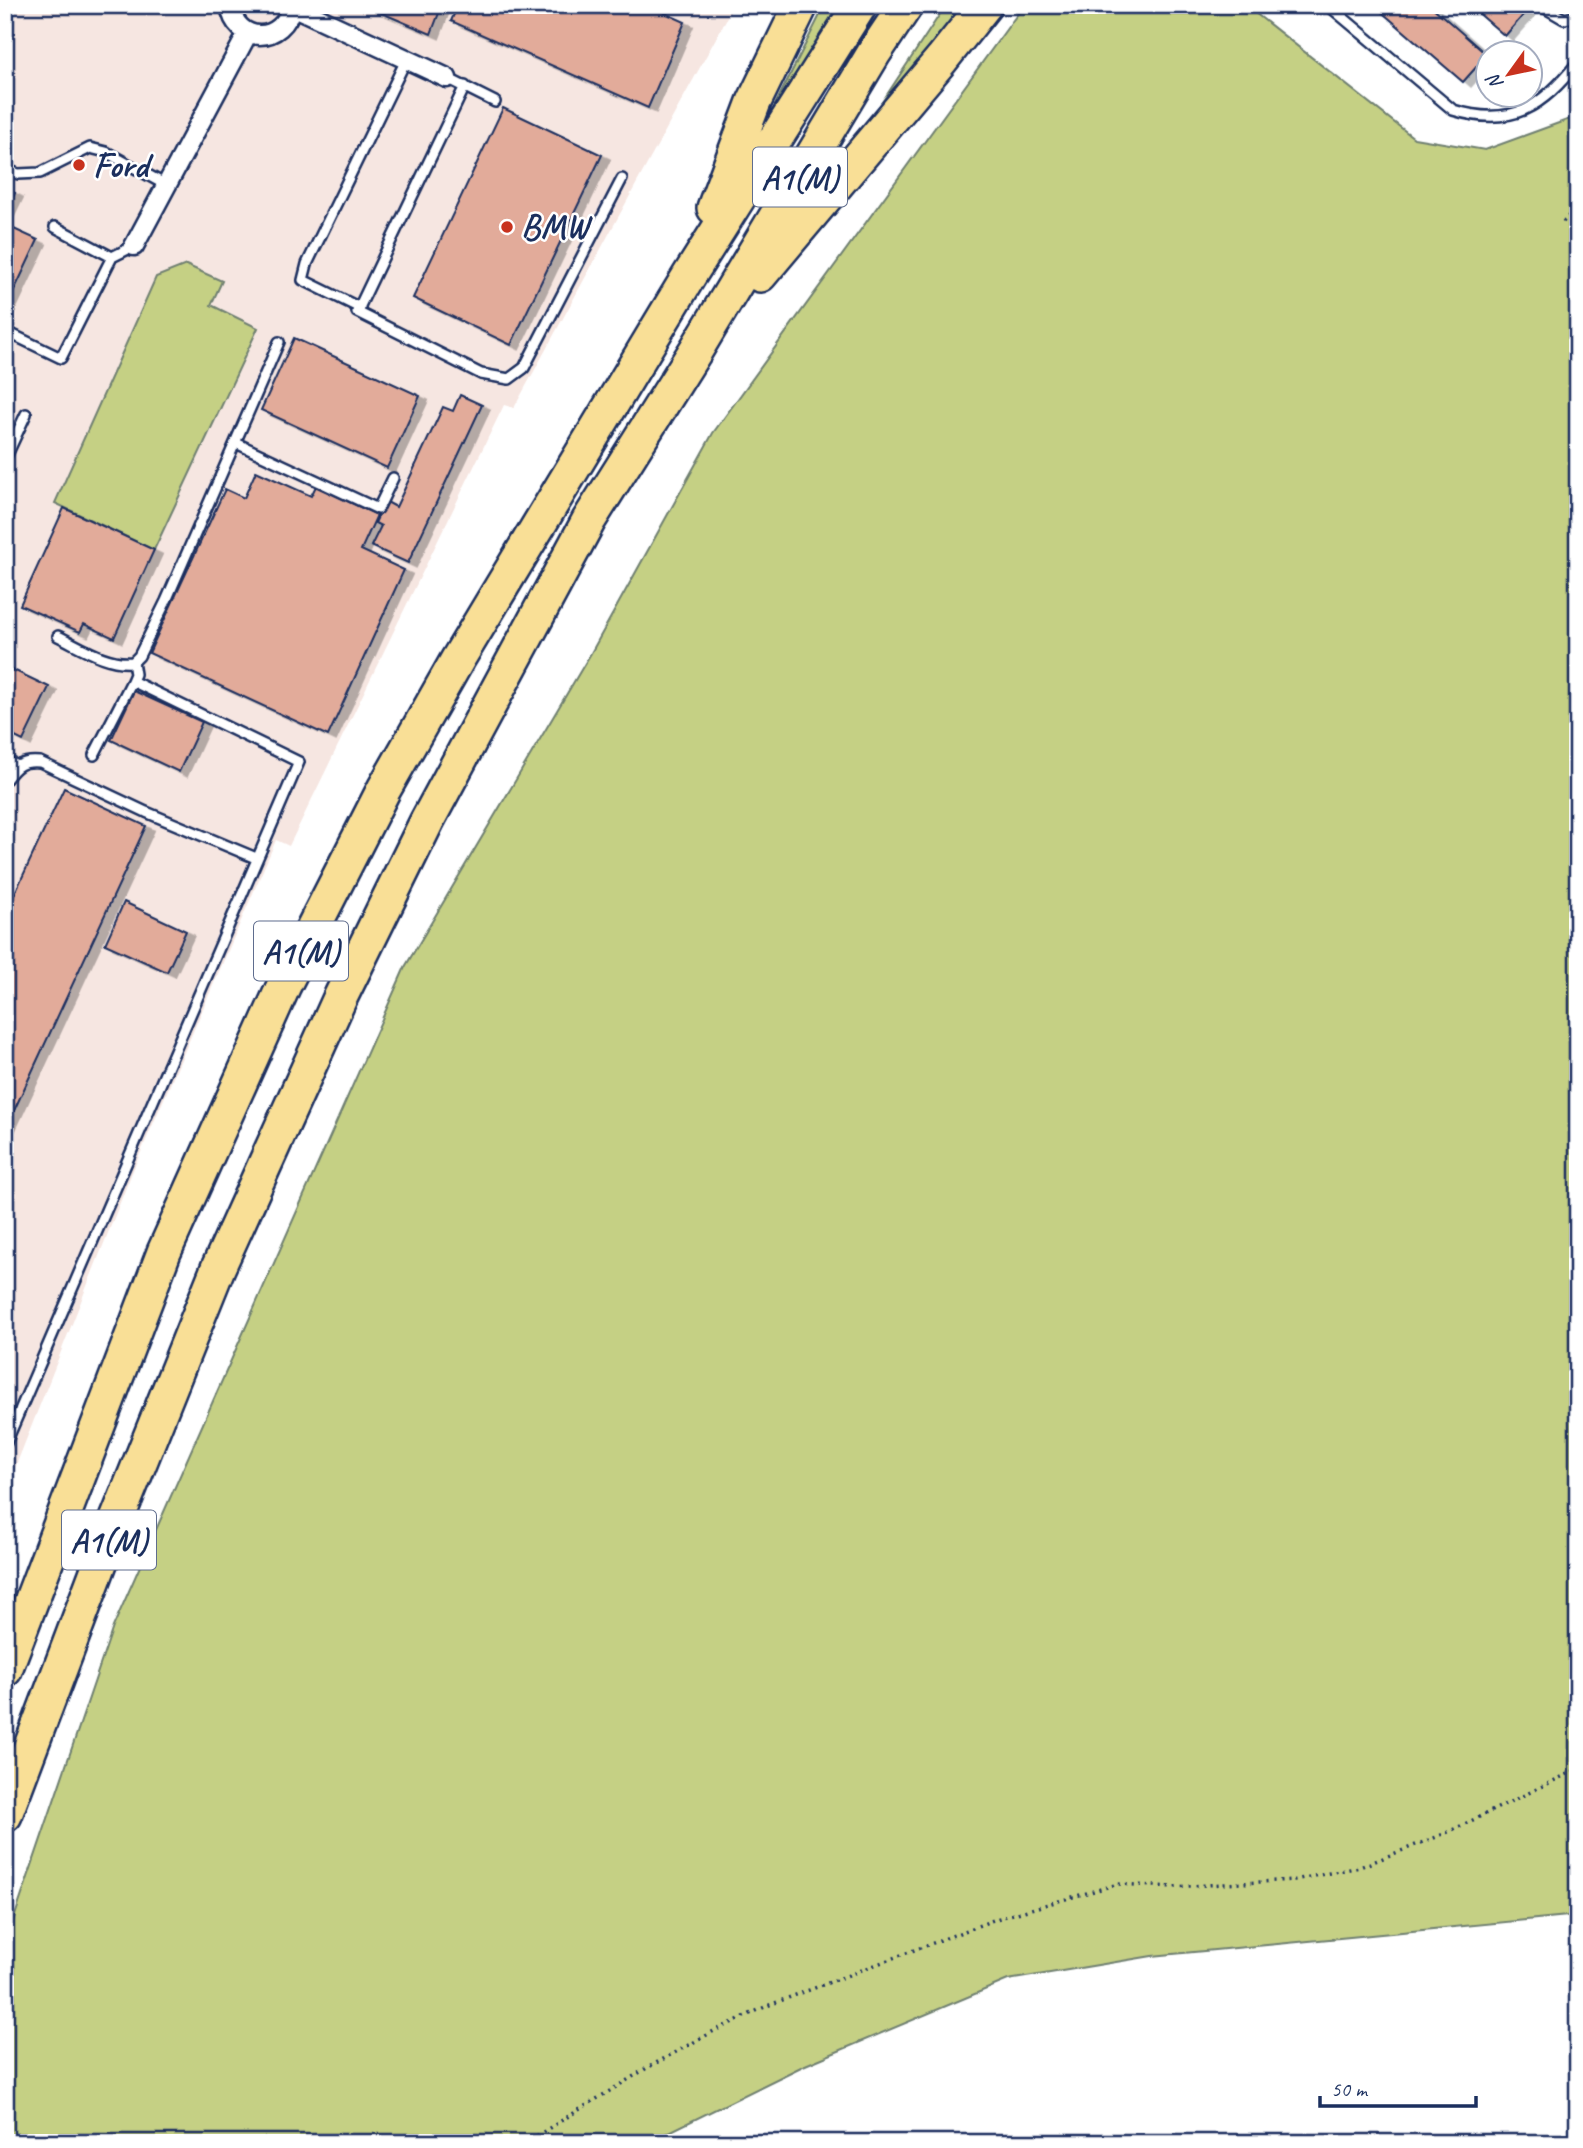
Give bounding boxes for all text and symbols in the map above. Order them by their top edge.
north arrow [1474,38,1544,108]
text: N [1481,69,1509,94]
place label: Ford [93,143,154,188]
road number: A1(M) [753,148,847,206]
marker: Ford [71,157,87,173]
place label: BMW [521,205,593,250]
marker: BMW [499,219,515,235]
road number: A1(M) [254,922,348,981]
road number: A1(M) [62,1510,156,1570]
scale bar [1320,2064,1476,2108]
text: 50 m [1331,2076,1369,2102]

